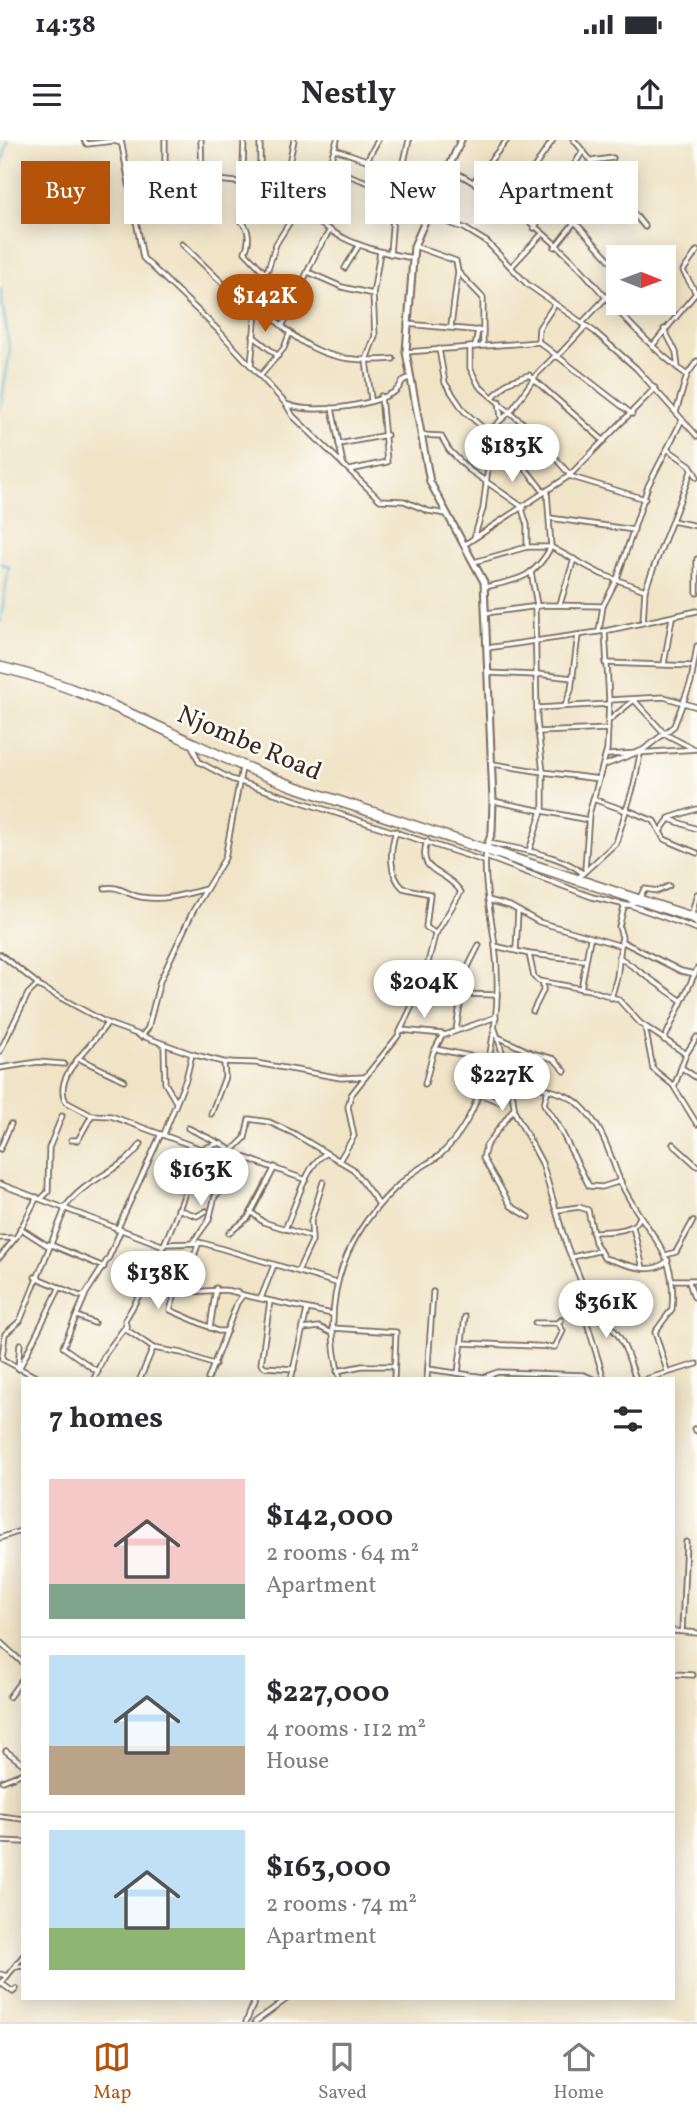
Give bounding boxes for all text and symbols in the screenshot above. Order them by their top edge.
text: 14:38 [35,7,96,43]
text: Nestly [301,73,396,117]
icon: menu [28,76,66,114]
icon: share [631,76,669,114]
chip: Buy [21,161,110,224]
chip: Rent [124,161,222,224]
chip: Filters [236,161,351,224]
chip: New [365,161,460,224]
chip: Apartment [474,161,638,224]
north arrow [606,245,676,315]
map controls [606,245,676,315]
pin: $142K [216,274,314,334]
text: $142K [233,281,297,313]
pin: $183K [463,424,561,484]
text: $183K [481,431,544,463]
street label: Njombe Road [171,697,327,790]
pin: $204K [375,960,473,1020]
text: $204K [389,967,459,999]
pin: $227K [453,1054,551,1113]
text: $227K [470,1060,534,1092]
pin: $163K [152,1149,250,1208]
text: $163K [170,1155,232,1187]
pin: $138K [109,1252,207,1311]
text: $138K [127,1258,190,1290]
pin: $361K [557,1280,655,1340]
text: $361K [574,1287,638,1319]
text: 7 homes [49,1398,163,1440]
icon: filters [609,1400,647,1438]
text: $142,000 [266,1496,393,1538]
icon: home [105,1507,189,1591]
text: 2 rooms · 64 m² [266,1538,419,1570]
text: Apartment [266,1570,377,1602]
text: $227,000 [266,1672,390,1714]
icon: home [105,1683,189,1767]
text: 4 rooms · 112 m² [266,1714,426,1746]
text: House [266,1746,329,1778]
text: $163,000 [266,1847,391,1889]
icon: home [105,1858,189,1942]
text: 2 rooms · 74 m² [266,1889,417,1921]
text: Apartment [266,1921,377,1953]
tab: Map [93,2038,131,2106]
tab: Saved [318,2038,367,2106]
tab: Home [553,2038,604,2106]

